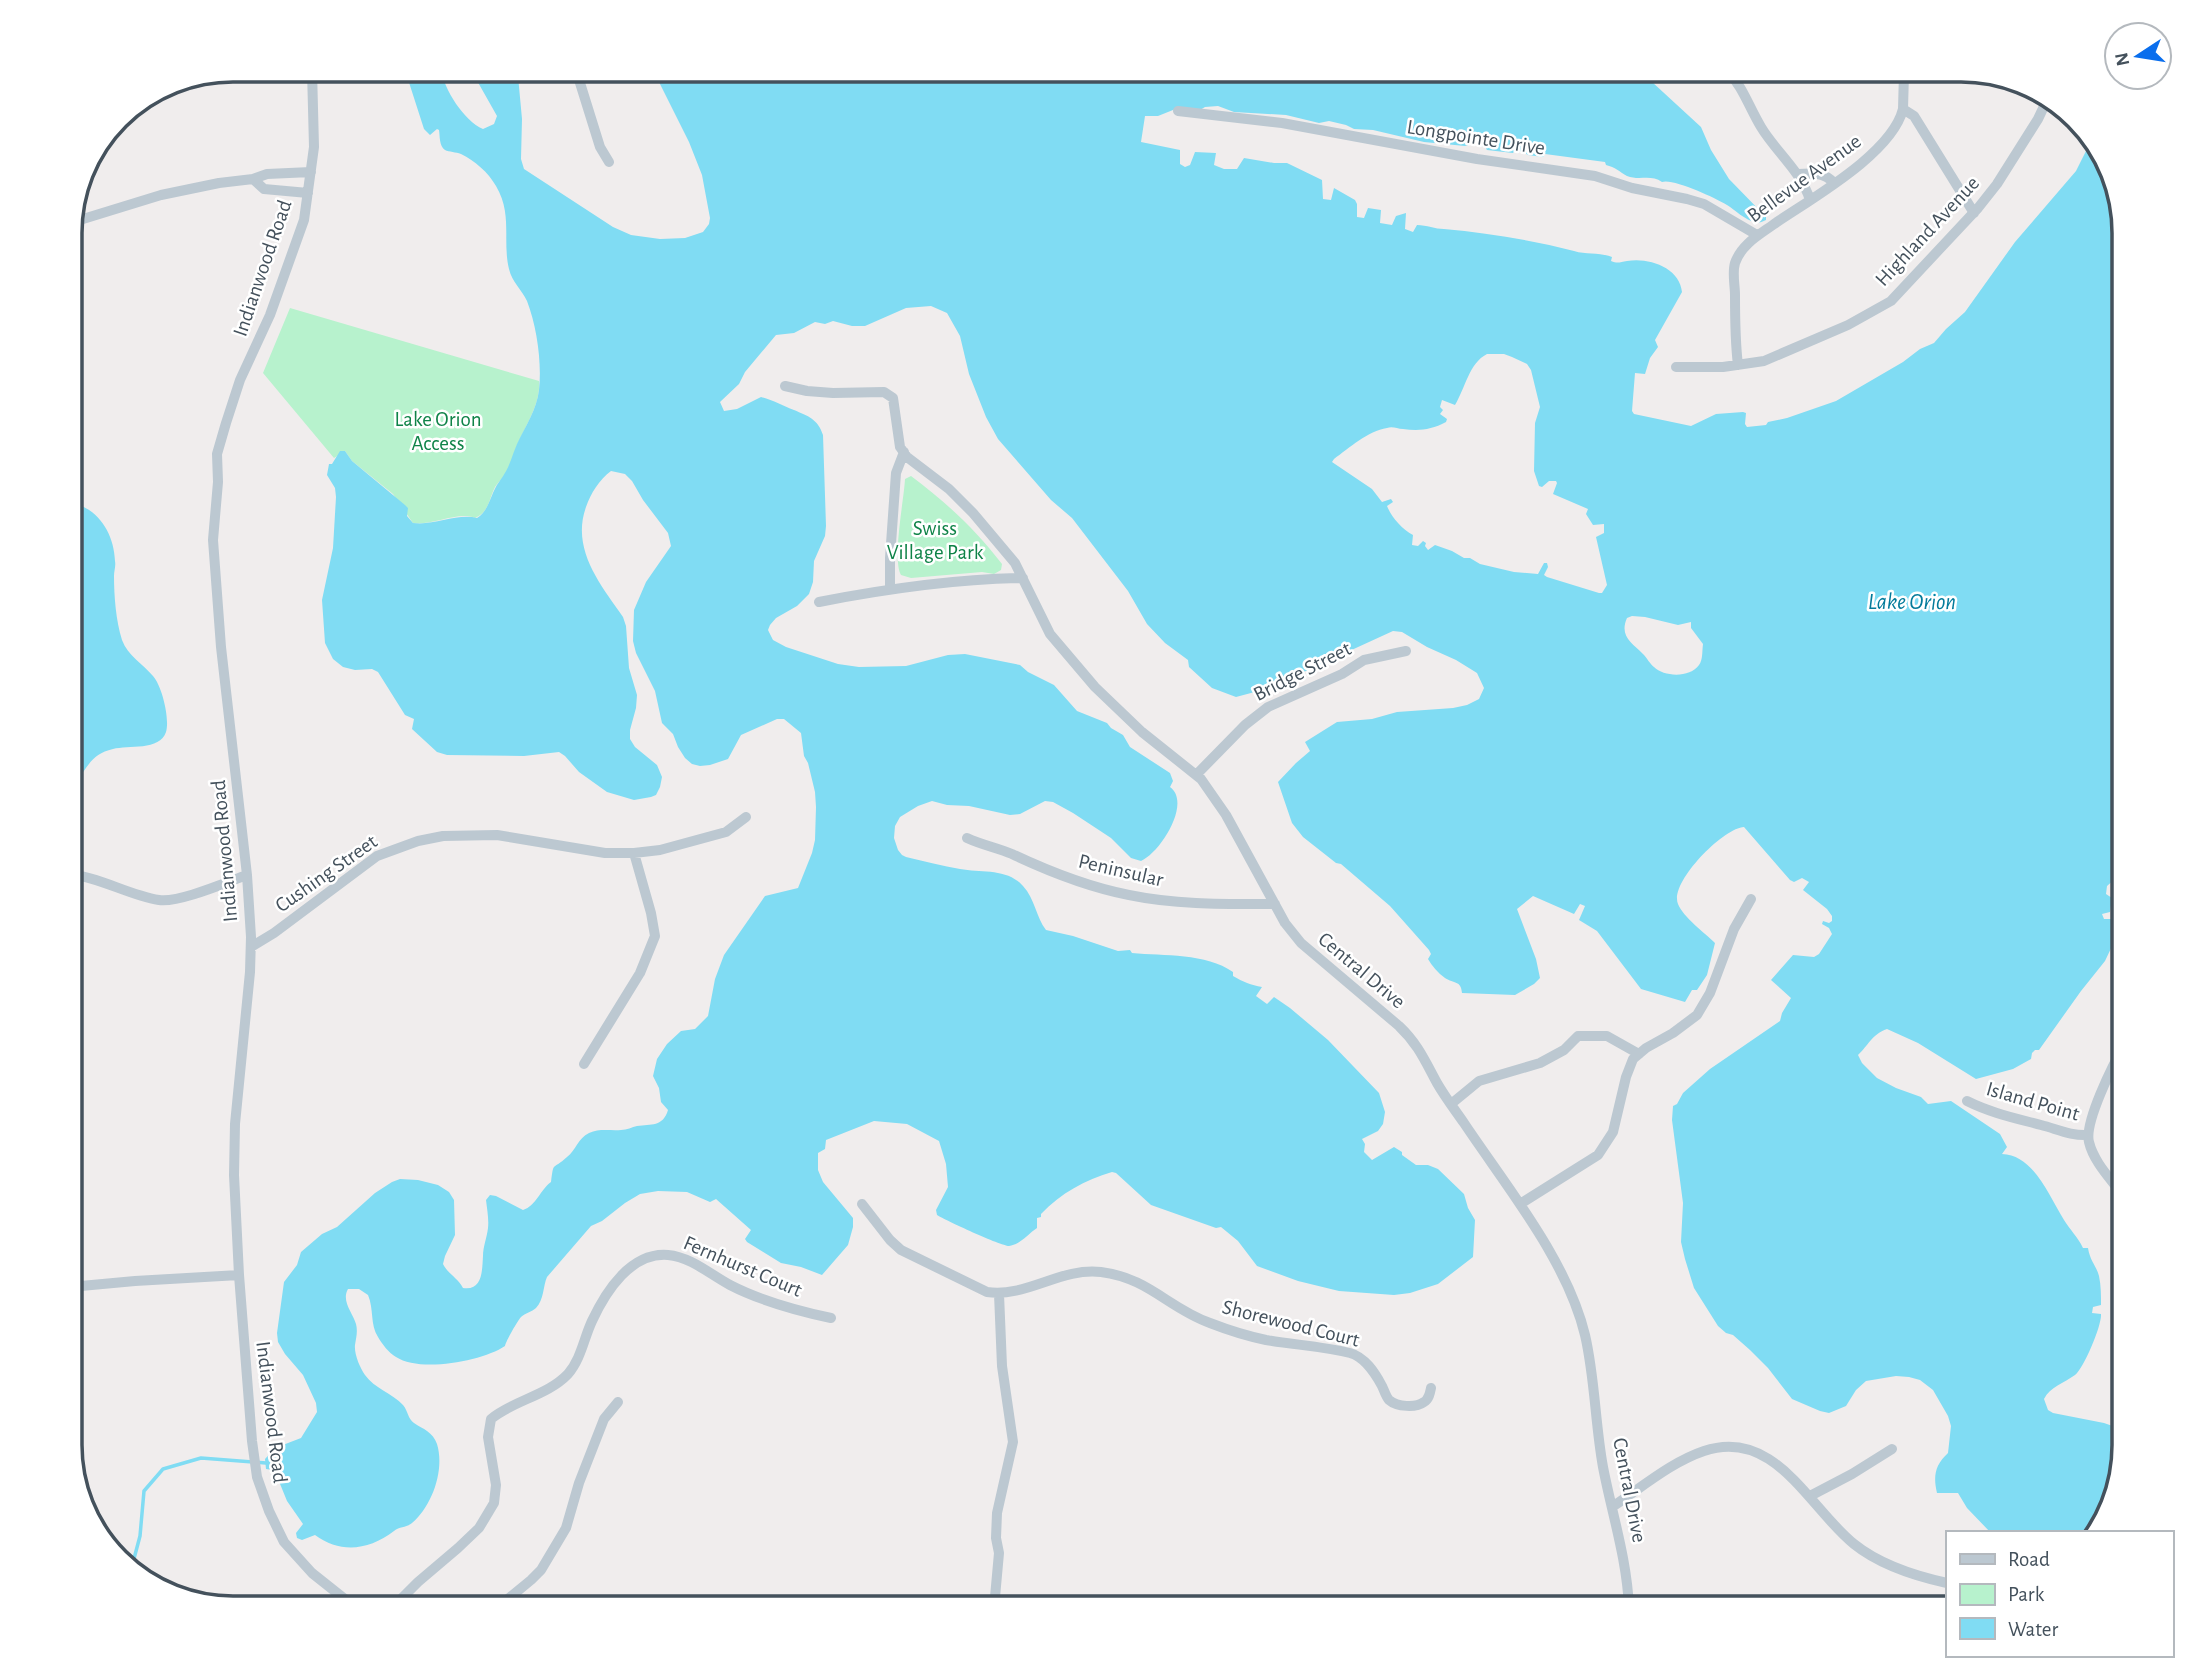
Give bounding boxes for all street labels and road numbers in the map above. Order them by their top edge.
street label: Longpointe Drive [1405,116,1547,159]
street label: Bellevue Avenue [1744,130,1865,227]
street label: Highland Avenue [1871,172,1983,290]
street label: Indianwood Road [229,197,296,339]
street label: Bridge Street [1250,638,1355,705]
street label: Indianwood Road [208,779,241,923]
street label: Cushing Street [271,830,381,916]
street label: Peninsular [1076,851,1166,890]
street label: Central Drive [1314,928,1409,1013]
street label: Island Point [1984,1078,2082,1125]
street label: Fernhurst Court [680,1232,805,1301]
street label: Shorewood Court [1220,1296,1362,1351]
street label: Indianwood Road [252,1340,291,1484]
street label: Central Drive [1609,1436,1650,1544]

